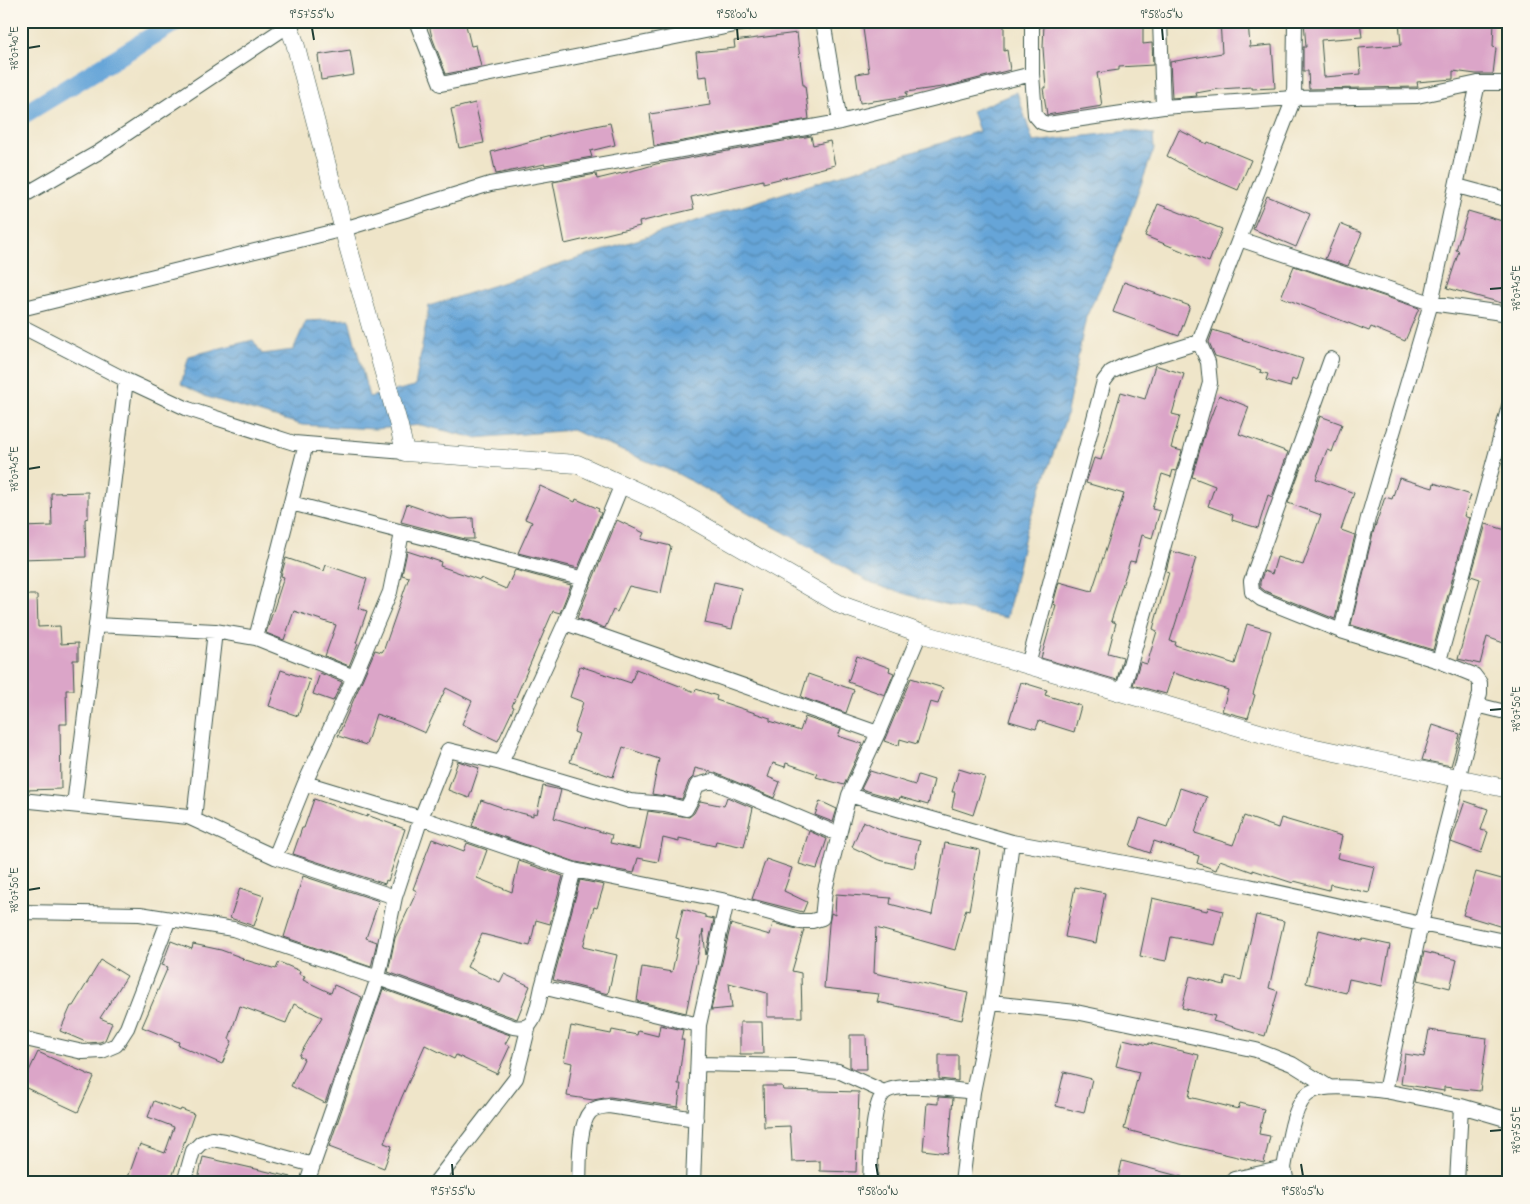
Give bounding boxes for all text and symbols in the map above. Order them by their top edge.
text: 9°57'55"N [290,6,334,24]
text: 9°58'00"N [717,6,757,24]
text: 9°58'05"N [1141,6,1183,24]
text: 78°07'40"E [6,26,24,70]
text: 78°07'45"E [1508,265,1526,311]
text: 78°07'45"E [6,446,24,492]
text: 78°07'50"E [1508,686,1526,732]
text: 78°07'50"E [6,867,24,913]
text: 78°07'55"E [1508,1106,1526,1154]
text: 9°57'55"N [431,1183,475,1201]
text: 9°58'00"N [858,1183,898,1201]
text: 9°58'05"N [1282,1183,1324,1201]

